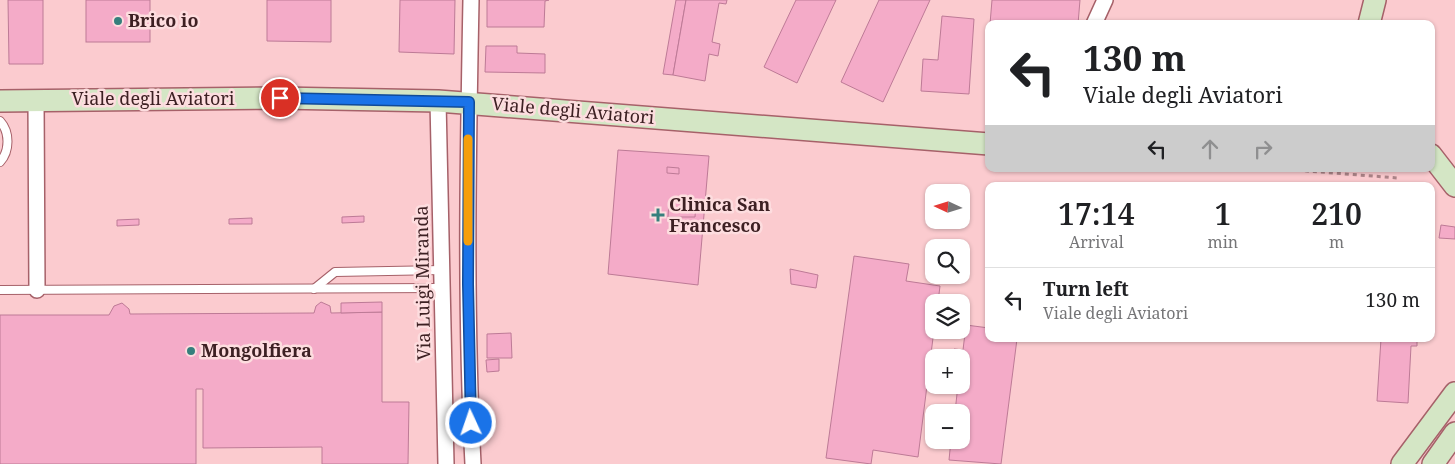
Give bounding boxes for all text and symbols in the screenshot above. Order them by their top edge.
place label: Brico io [128,8,198,32]
marker: Brico io [112,15,124,27]
text: 130 m [1083,34,1186,81]
icon: left [1000,40,1065,105]
pin [259,77,301,119]
text: Viale degli Aviatori [1083,79,1282,109]
icon: arrive [266,84,294,112]
street label: Viale degli Aviatori [71,86,235,110]
street label: Viale degli Aviatori [491,91,656,129]
icon: left [1143,135,1171,163]
icon: ahead [1196,135,1224,163]
icon: right [1249,135,1277,163]
north arrow [925,184,970,229]
map controls [925,184,970,449]
place label: Clinica San Francesco [669,192,770,237]
text: 17:14 [1058,193,1135,234]
text: 1 [1214,193,1231,234]
text: 210 [1311,193,1362,234]
street label: Via Luigi Miranda [409,205,435,361]
marker: Clinica San Francesco [651,208,665,222]
text: Arrival [1069,231,1124,253]
text: min [1208,231,1238,253]
text: m [1329,231,1344,253]
button: search [925,239,970,284]
text: Turn left [1043,276,1129,302]
icon: left [1000,286,1028,314]
text: 130 m [1365,287,1420,313]
button: layers [925,294,970,339]
text: Viale degli Aviatori [1043,302,1188,324]
place label: Mongolfiera [201,338,312,362]
marker: Mongolfiera [185,345,197,357]
button: + [925,349,970,394]
position arrow [444,396,496,448]
button: − [925,404,970,449]

